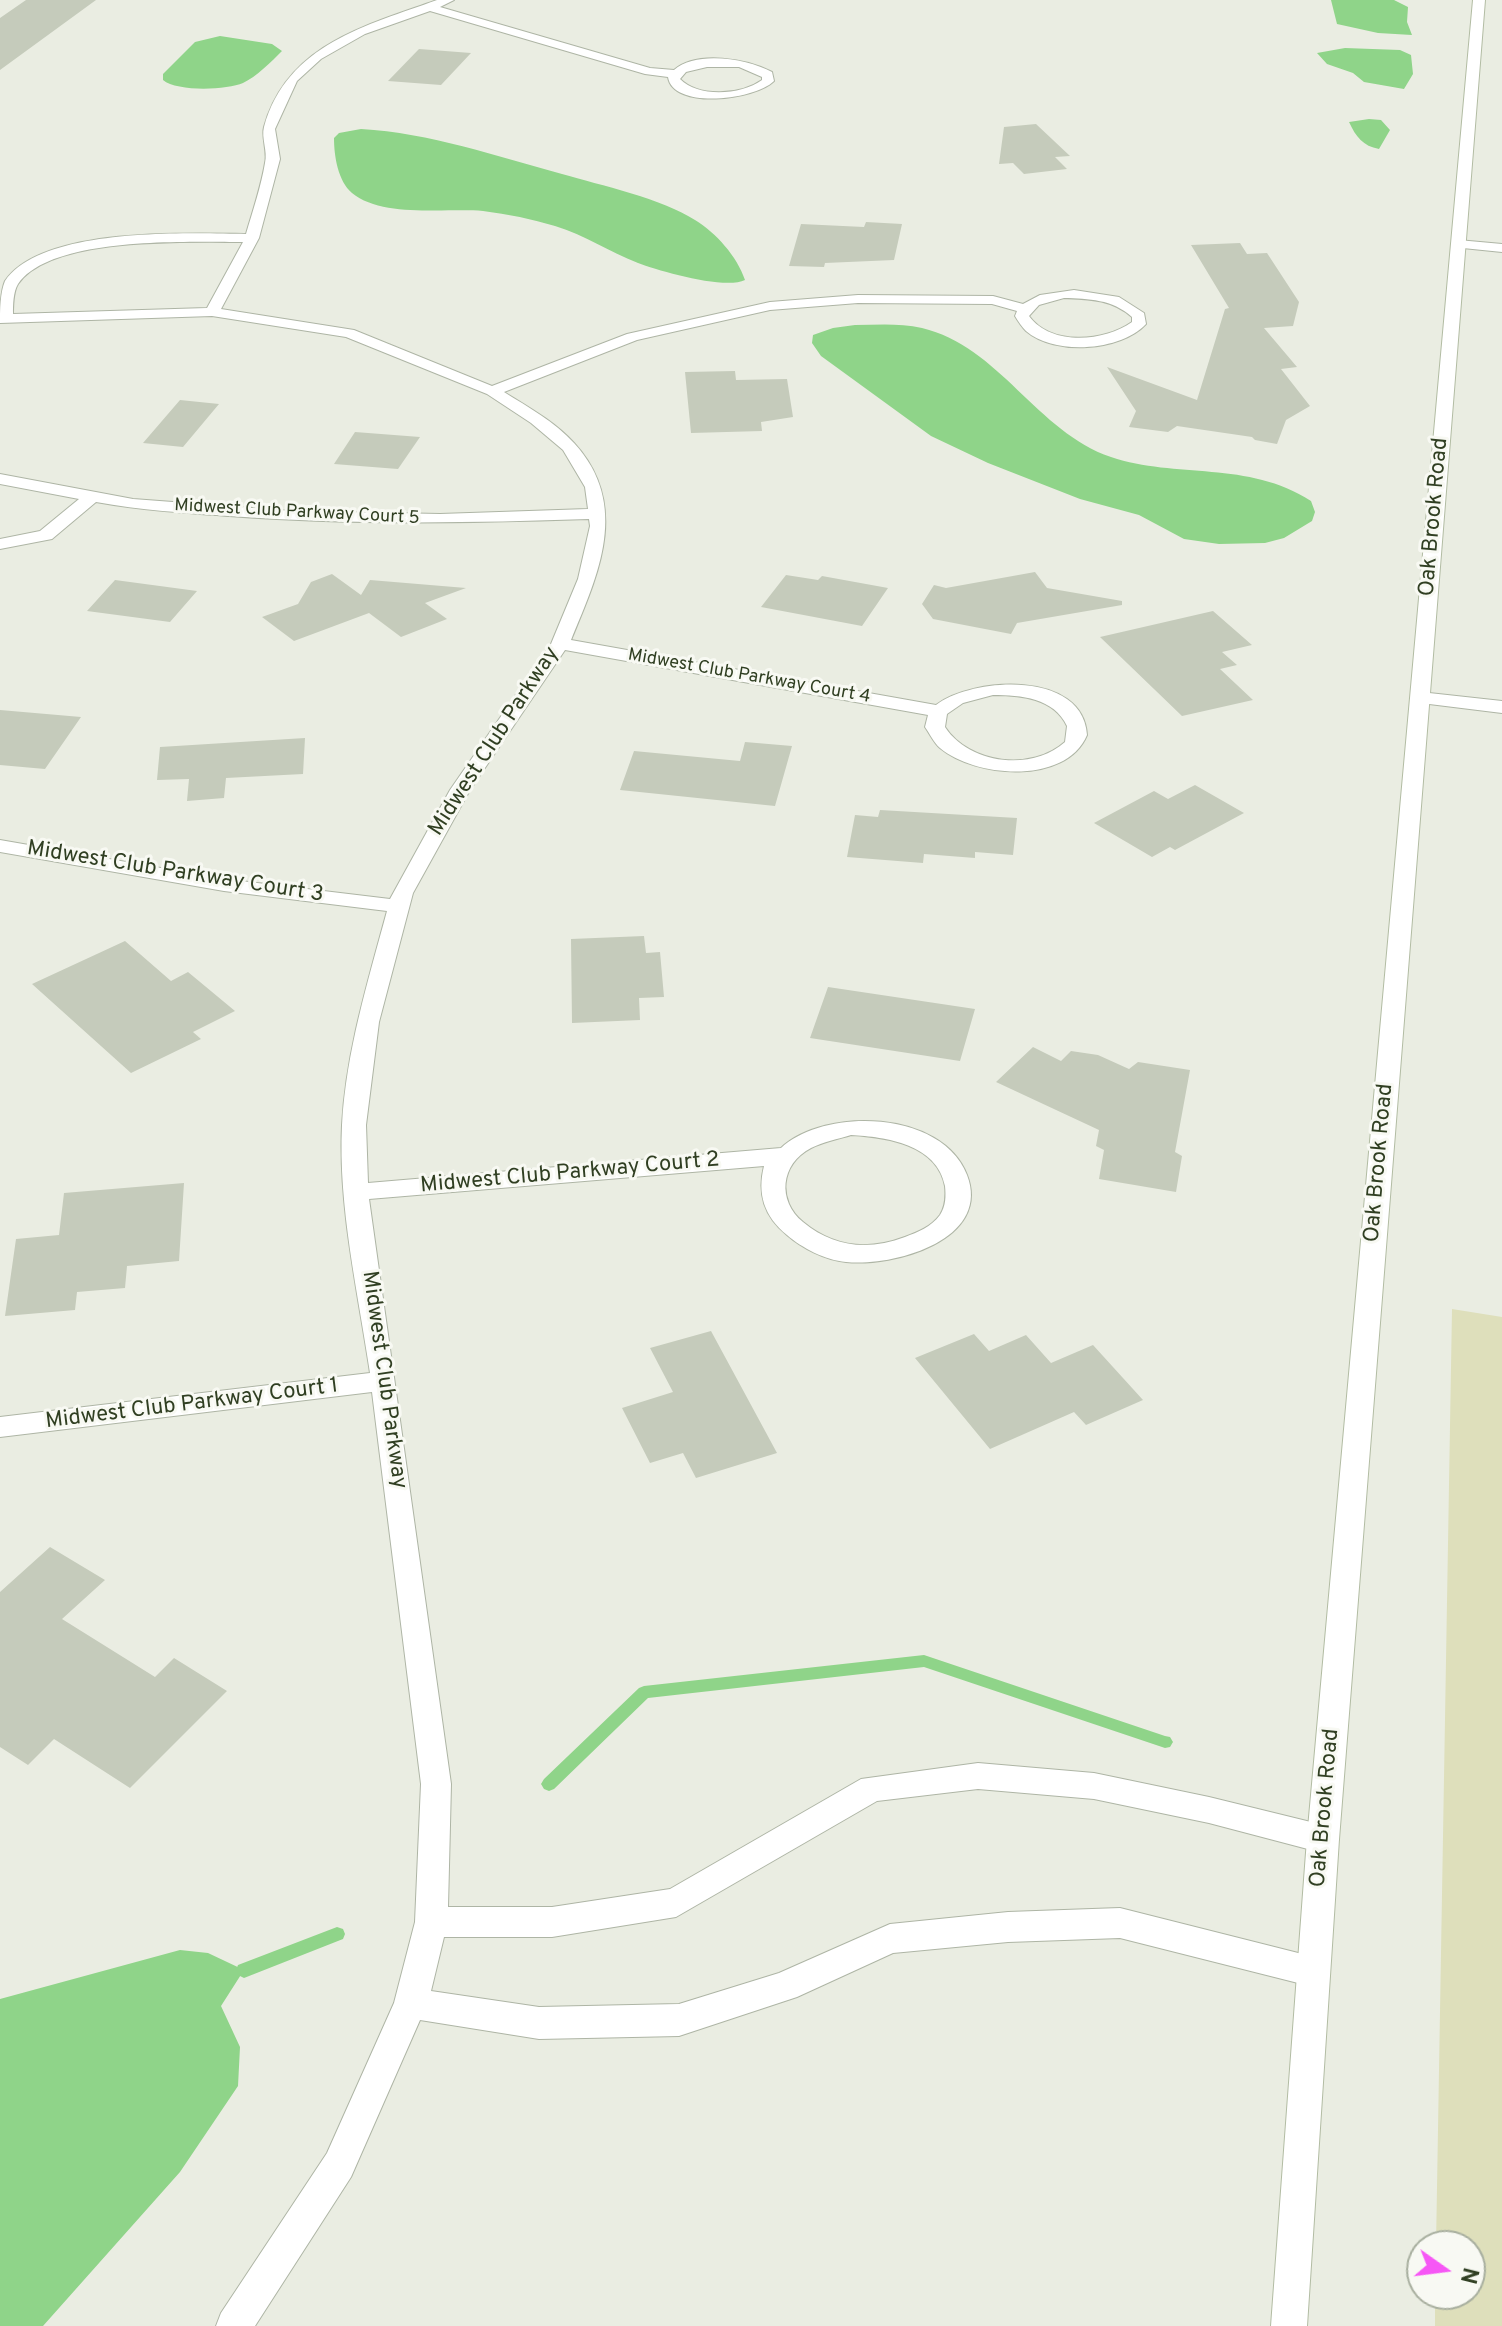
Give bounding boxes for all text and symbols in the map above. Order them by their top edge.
street label: Oak Brook Road [1415,437,1455,597]
street label: Midwest Club Parkway Court 5 [174,496,420,530]
street label: Midwest Club Parkway [424,643,566,841]
street label: Midwest Club Parkway Court 4 [626,645,872,709]
street label: Midwest Club Parkway Court 3 [25,836,325,910]
street label: Oak Brook Road [1360,1083,1400,1243]
street label: Midwest Club Parkway Court 2 [419,1148,721,1200]
street label: Midwest Club Parkway [355,1269,411,1491]
street label: Midwest Club Parkway Court 1 [44,1374,340,1436]
street label: Oak Brook Road [1306,1728,1346,1888]
north arrow [1406,2230,1486,2310]
text: N [1453,2265,1483,2286]

